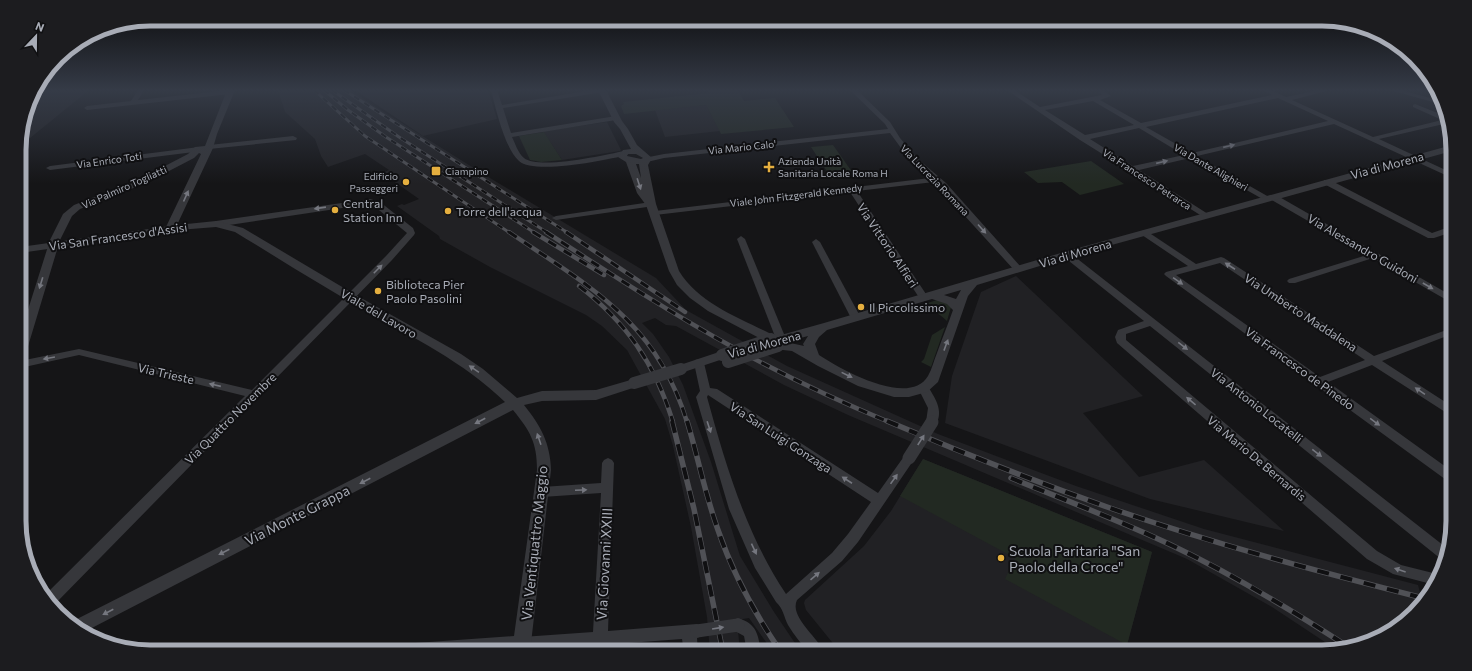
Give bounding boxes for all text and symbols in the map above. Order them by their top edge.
north arrow [16,16,56,56]
text: N [34,19,46,34]
street label: Via Mario Calo' [707,137,777,157]
street label: Via Dante Alighieri [1172,141,1250,193]
street label: Via Lucrezia Romana [898,142,972,218]
one-way arrow [1223,143,1236,149]
street label: Via Francesco Petrarca [1100,146,1194,212]
street label: Via Enrico Toti [76,149,142,171]
street label: Via di Morena [1349,149,1425,181]
place label: Azienda Unità Sanitaria Locale Roma H [778,155,888,179]
one-way arrow [1156,159,1168,165]
marker: Azienda Unità Sanitaria Locale Roma H [763,161,775,173]
street label: Via Palmiro Togliatti [80,163,168,211]
marker: Ciampino [430,165,442,177]
place label: Ciampino [445,165,489,177]
place label: Edificio Passeggeri [350,170,398,194]
marker: Edificio Passeggeri [401,177,411,187]
one-way arrow [636,178,642,190]
street label: Viale John Fitzgerald Kennedy [729,181,863,209]
one-way arrow [183,191,189,202]
place label: Central Station Inn [343,196,403,224]
street label: Via Vittorio Alfieri [855,200,921,290]
place label: Torre dell'acqua [456,204,542,218]
one-way arrow [314,205,326,211]
marker: Central Station Inn [330,205,340,215]
marker: Torre dell'acqua [443,206,453,216]
street label: Via Alessandro Guidoni [1305,211,1421,285]
street label: Via San Francesco d'Assisi [48,219,188,253]
one-way arrow [977,224,986,234]
street label: Via di Morena [1037,236,1113,270]
one-way arrow [1225,262,1235,270]
one-way arrow [373,264,383,274]
street label: Via Umberto Maddalena [1242,270,1360,354]
one-way arrow [1173,276,1183,284]
one-way arrow [38,277,44,289]
place label: Biblioteca Pier Paolo Pasolini [386,277,465,305]
one-way arrow [1423,283,1434,289]
street label: Viale del Lavoro [338,285,420,341]
marker: Biblioteca Pier Paolo Pasolini [373,286,383,296]
place label: Il Piccolissimo [869,300,945,314]
marker: Il Piccolissimo [856,302,866,312]
street label: Via Francesco de Pinedo [1243,324,1357,412]
street label: Via di Morena [726,328,802,360]
one-way arrow [944,338,950,350]
one-way arrow [1177,342,1188,351]
one-way arrow [43,355,55,361]
street label: Via Trieste [136,360,196,386]
one-way arrow [469,365,479,373]
street label: Via Antonio Locatelli [1208,365,1306,445]
street label: Via Quattro Novembre [181,369,279,467]
one-way arrow [842,372,853,378]
one-way arrow [209,382,221,388]
one-way arrow [1415,388,1426,395]
one-way arrow [1185,397,1196,406]
street label: Via San Luigi Gonzaga [727,399,835,475]
street label: Via Mario De Bernardis [1205,413,1309,503]
one-way arrow [474,418,486,425]
one-way arrow [1369,418,1380,426]
one-way arrow [707,422,713,434]
one-way arrow [536,432,542,444]
one-way arrow [917,434,924,446]
one-way arrow [1312,449,1323,457]
street label: Via Ventiquattro Maggio [517,465,551,621]
one-way arrow [890,474,898,484]
one-way arrow [841,476,852,484]
one-way arrow [359,477,370,484]
street label: Via Monte Grappa [242,481,352,549]
one-way arrow [575,486,587,493]
street label: Via Giovanni XXIII [593,507,615,621]
place label: Scuola Paritaria "San Paolo della Croce" [1009,542,1140,575]
one-way arrow [751,544,757,556]
one-way arrow [218,549,230,556]
marker: Scuola Paritaria "San Paolo della Croce" [996,553,1006,563]
one-way arrow [1394,567,1406,573]
one-way arrow [810,572,820,581]
one-way arrow [102,608,114,615]
one-way arrow [712,625,724,631]

